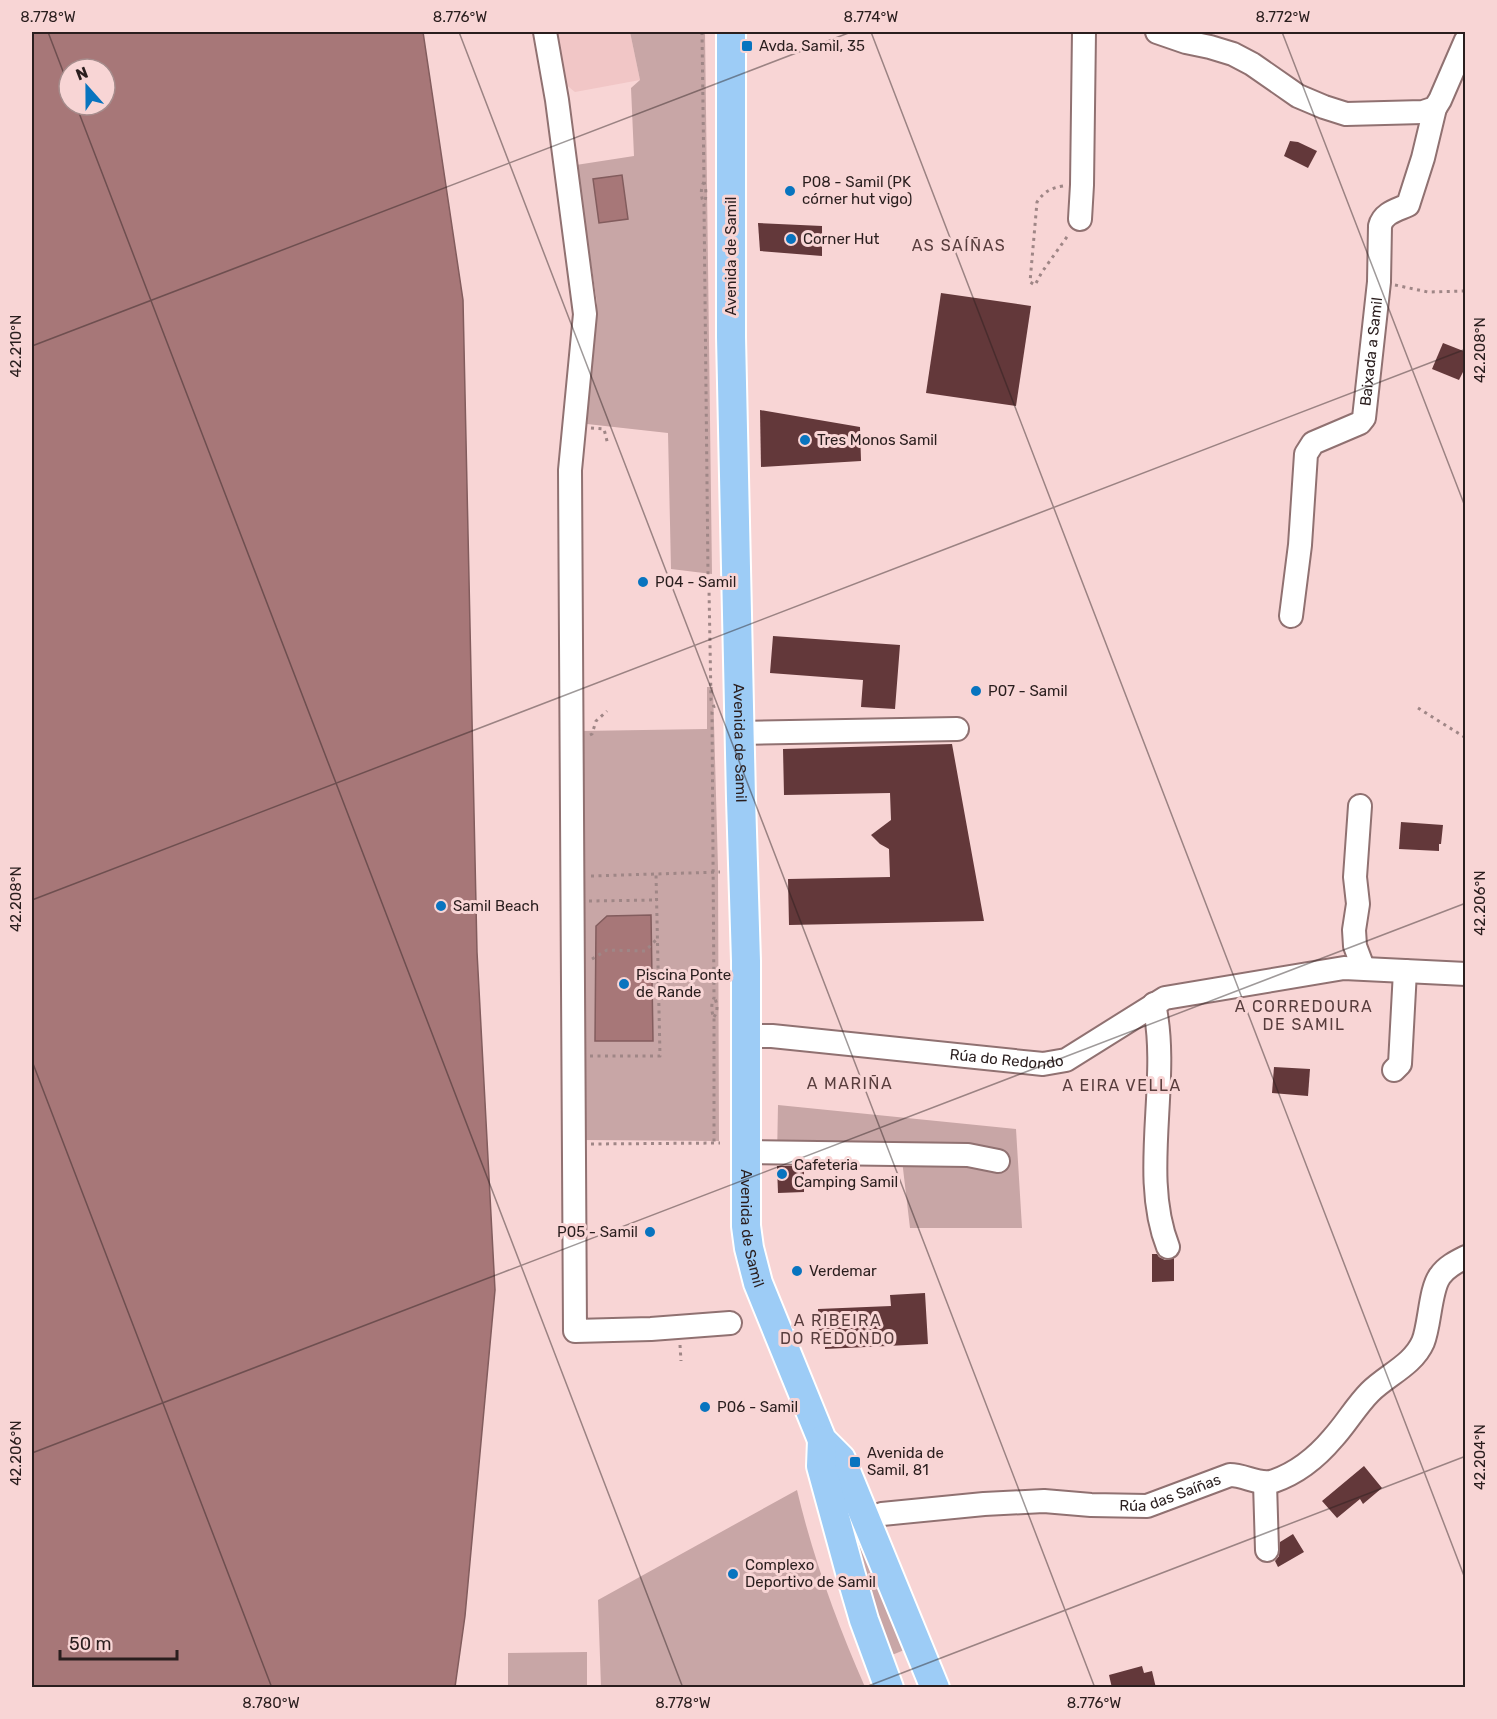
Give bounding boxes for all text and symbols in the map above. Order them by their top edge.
text: 8.778°W [20,8,76,26]
text: 8.776°W [433,8,487,26]
text: 8.774°W [844,8,898,26]
text: 8.772°W [1256,8,1310,26]
place label: Avda. Samil, 35 [759,37,865,55]
marker: Avda. Samil, 35 [740,39,754,53]
north arrow [57,57,117,117]
text: N [73,63,91,84]
place label: P08 - Samil (PK córner hut vigo) [802,173,912,208]
marker: P08 - Samil (PK córner hut vigo) [783,184,797,198]
street label: Avenida de Samil [722,197,740,315]
place label: Corner Hut [803,230,880,248]
marker: Corner Hut [784,232,798,246]
district label: AS SAÍÑAS [912,236,1006,255]
street label: Baixada a Samil [1356,296,1386,407]
text: 42.210°N [7,315,25,377]
text: 42.208°N [1471,317,1489,383]
place label: Tres Monos Samil [817,431,938,449]
marker: Tres Monos Samil [798,433,812,447]
place label: P04 - Samil [655,573,736,591]
marker: P04 - Samil [636,575,650,589]
place label: P07 - Samil [988,682,1068,700]
street label: Avenida de Samil [730,683,750,803]
marker: P07 - Samil [969,684,983,698]
text: 42.208°N [7,866,25,932]
text: 42.206°N [1471,870,1489,936]
place label: Samil Beach [453,897,539,915]
marker: Samil Beach [434,899,448,913]
place label: Piscina Ponte de Rande [636,966,731,1001]
marker: Piscina Ponte de Rande [617,977,631,991]
district label: A CORREDOURA DE SAMIL [1235,997,1373,1034]
street label: Rúa do Redondo [949,1045,1065,1073]
district label: A MARIÑA [807,1074,893,1093]
district label: A EIRA VELLA [1062,1076,1182,1095]
place label: Cafeteria Camping Samil [794,1156,898,1191]
marker: Cafeteria Camping Samil [775,1167,789,1181]
street label: Avenida de Samil [737,1169,768,1290]
place label: P05 - Samil [557,1223,638,1241]
marker: P05 - Samil [643,1225,657,1239]
place label: Verdemar [809,1262,877,1280]
marker: Verdemar [790,1264,804,1278]
district label: A RIBEIRA DO REDONDO [780,1311,896,1348]
place label: P06 - Samil [717,1398,798,1416]
marker: P06 - Samil [698,1400,712,1414]
text: 42.206°N [7,1420,25,1486]
text: 42.204°N [1471,1424,1489,1490]
place label: Avenida de Samil, 81 [867,1444,944,1479]
marker: Avenida de Samil, 81 [848,1455,862,1469]
street label: Rúa das Saíñas [1119,1470,1224,1515]
place label: Complexo Deportivo de Samil [745,1556,876,1591]
marker: Complexo Deportivo de Samil [726,1567,740,1581]
scale bar [60,1623,177,1661]
text: 50 m [69,1633,112,1655]
text: 8.780°W [242,1694,300,1712]
text: 8.778°W [655,1694,711,1712]
text: 8.776°W [1067,1694,1121,1712]

